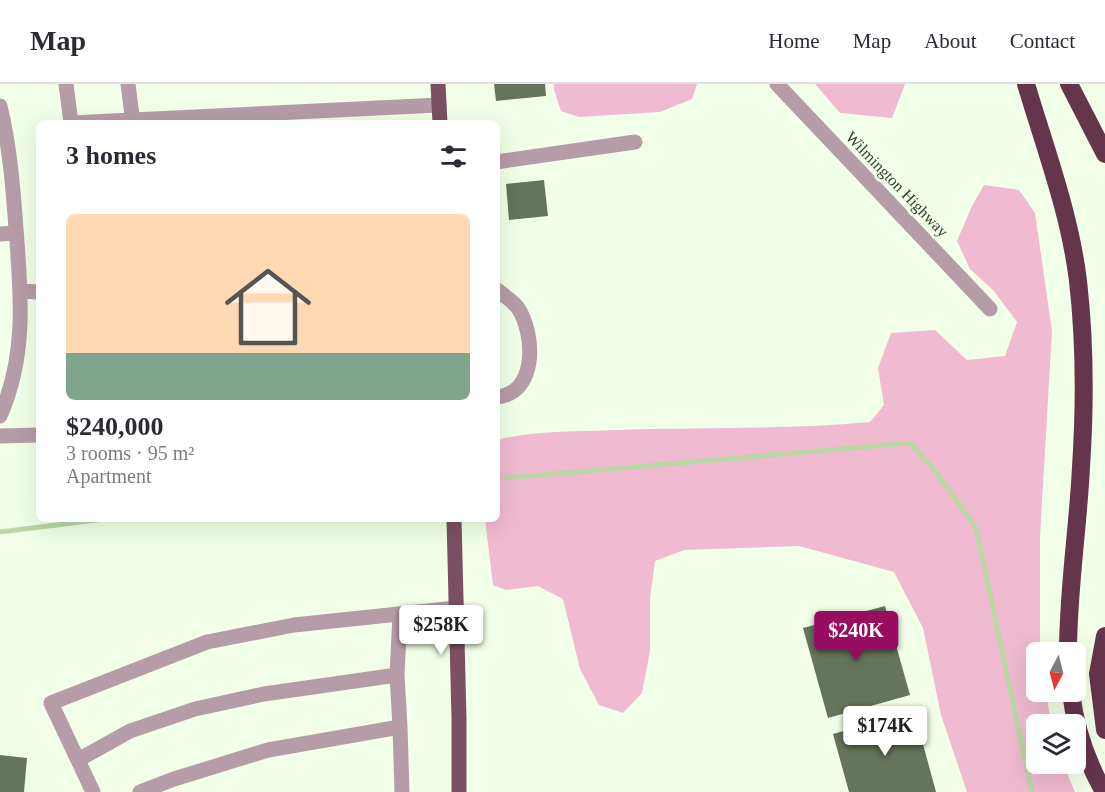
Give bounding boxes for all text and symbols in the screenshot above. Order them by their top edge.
text: Map [30,25,86,56]
text: Home [768,29,820,53]
text: Map [853,29,891,53]
text: About [924,29,977,53]
text: Contact [1010,29,1075,53]
street label: Wilmington Highway [842,128,952,241]
icon: filters [437,140,470,173]
text: 3 homes [66,141,156,170]
icon: home [214,253,322,361]
text: $240,000 [66,412,164,441]
text: 3 rooms · 95 m² [66,442,194,464]
text: Apartment [66,465,152,487]
pin: $258K [399,605,483,656]
pin: $240K [814,611,898,662]
text: $258K [413,613,469,635]
text: $240K [828,619,884,641]
north arrow [1026,642,1086,702]
map controls [1026,642,1086,774]
pin: $174K [843,706,927,757]
text: $174K [857,714,913,736]
button: layers [1026,714,1086,774]

